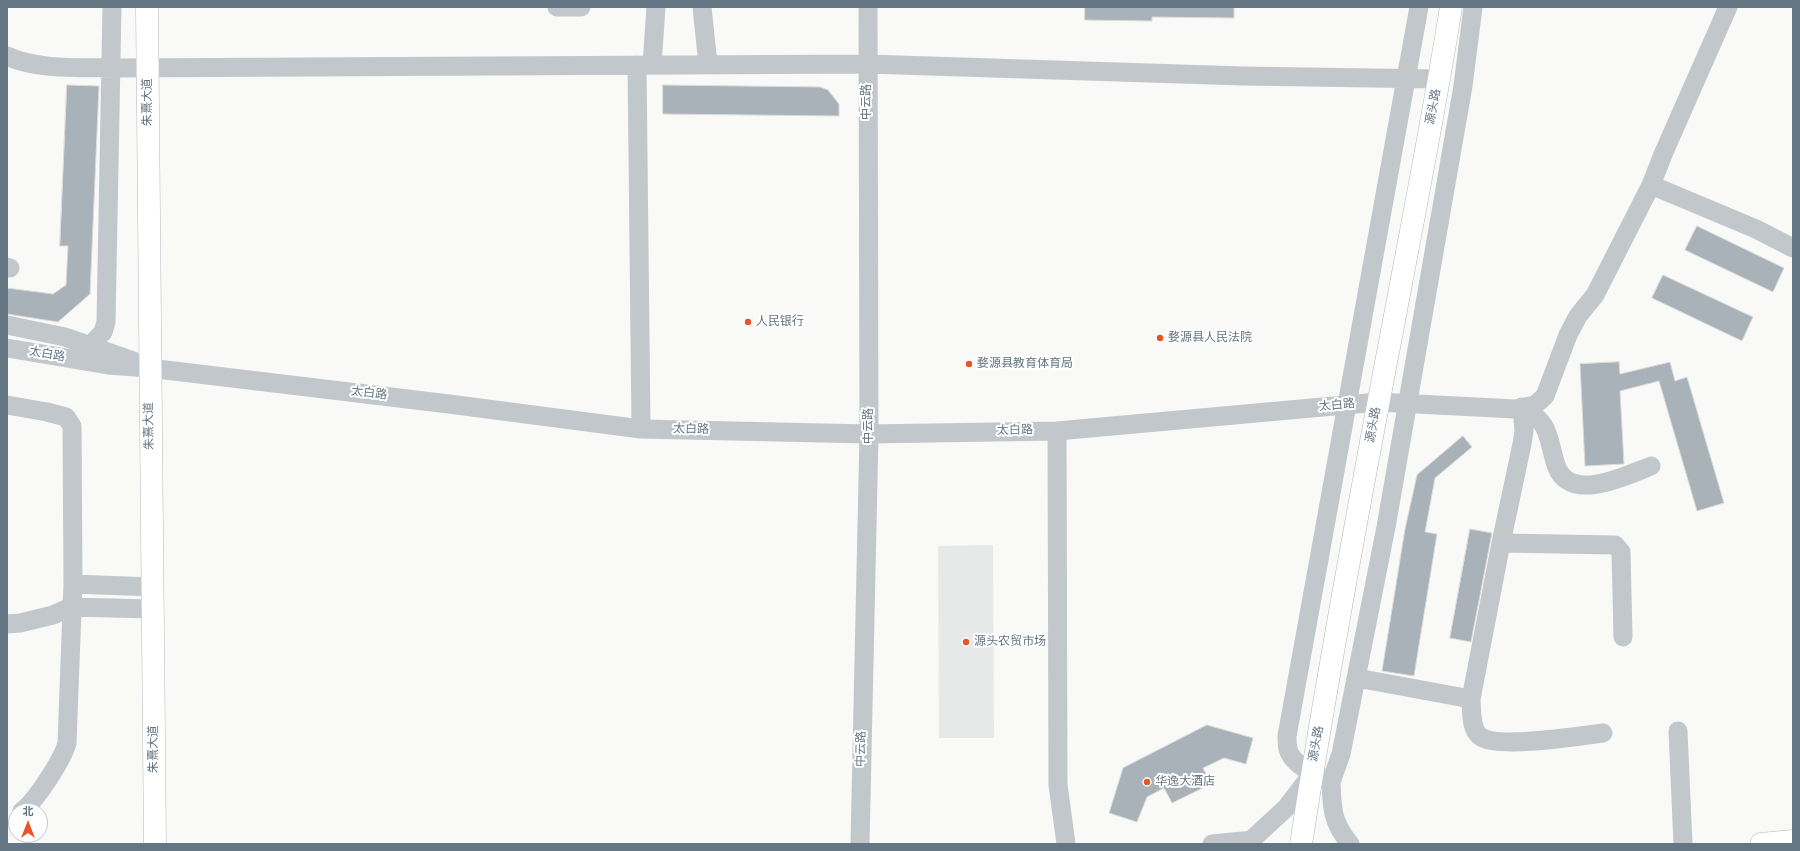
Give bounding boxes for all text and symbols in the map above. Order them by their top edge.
street label: 朱熹大道 [141,78,155,126]
street label: 中云路 [860,84,874,120]
street label: 源头路 [1423,88,1445,126]
place label: 人民银行 [756,315,804,329]
marker: 人民银行 [743,317,753,327]
place label: 婺源县人民法院 [1168,331,1252,345]
marker: 婺源县人民法院 [1155,333,1165,343]
street label: 太白路 [28,345,66,365]
place label: 婺源县教育体育局 [977,357,1073,371]
marker: 婺源县教育体育局 [964,359,974,369]
street label: 太白路 [350,385,388,403]
street label: 太白路 [1318,397,1356,415]
street label: 朱熹大道 [142,402,158,450]
street label: 源头路 [1364,406,1384,444]
street label: 中云路 [862,408,876,444]
street label: 太白路 [673,422,709,438]
street label: 太白路 [997,423,1033,439]
place label: 源头农贸市场 [974,635,1046,649]
marker: 源头农贸市场 [961,637,971,647]
street label: 朱熹大道 [147,725,161,773]
street label: 源头路 [1307,725,1327,763]
street label: 中云路 [854,731,870,767]
place label: 华逸大酒店 [1155,775,1215,789]
marker: 华逸大酒店 [1142,777,1152,787]
north arrow [8,803,48,843]
text: 北 [23,804,34,819]

